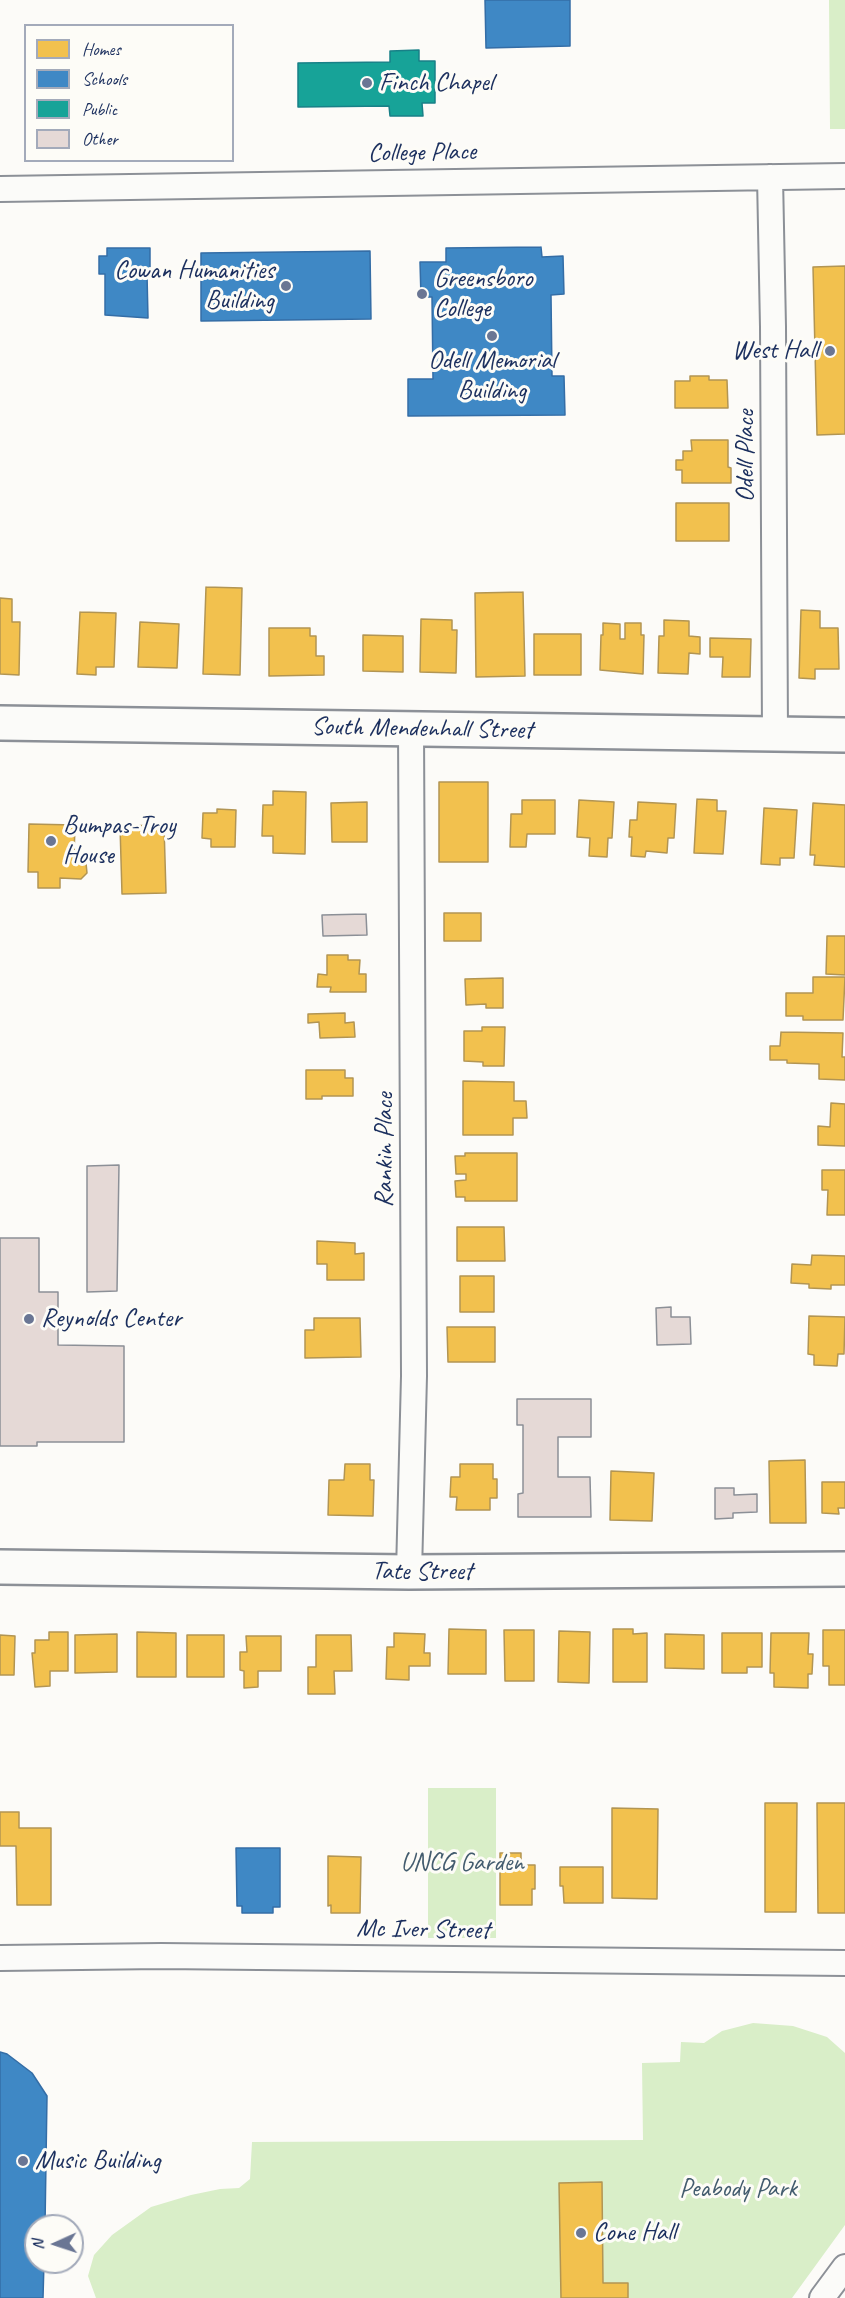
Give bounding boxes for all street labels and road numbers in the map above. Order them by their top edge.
street label: College Place [368,136,476,170]
street label: Odell Place [730,410,762,502]
street label: South Mendenhall Street [311,711,533,747]
street label: Rankin Place [369,1093,401,1207]
street label: Tate Street [372,1556,472,1588]
street label: Mc Iver Street [356,1913,490,1947]

